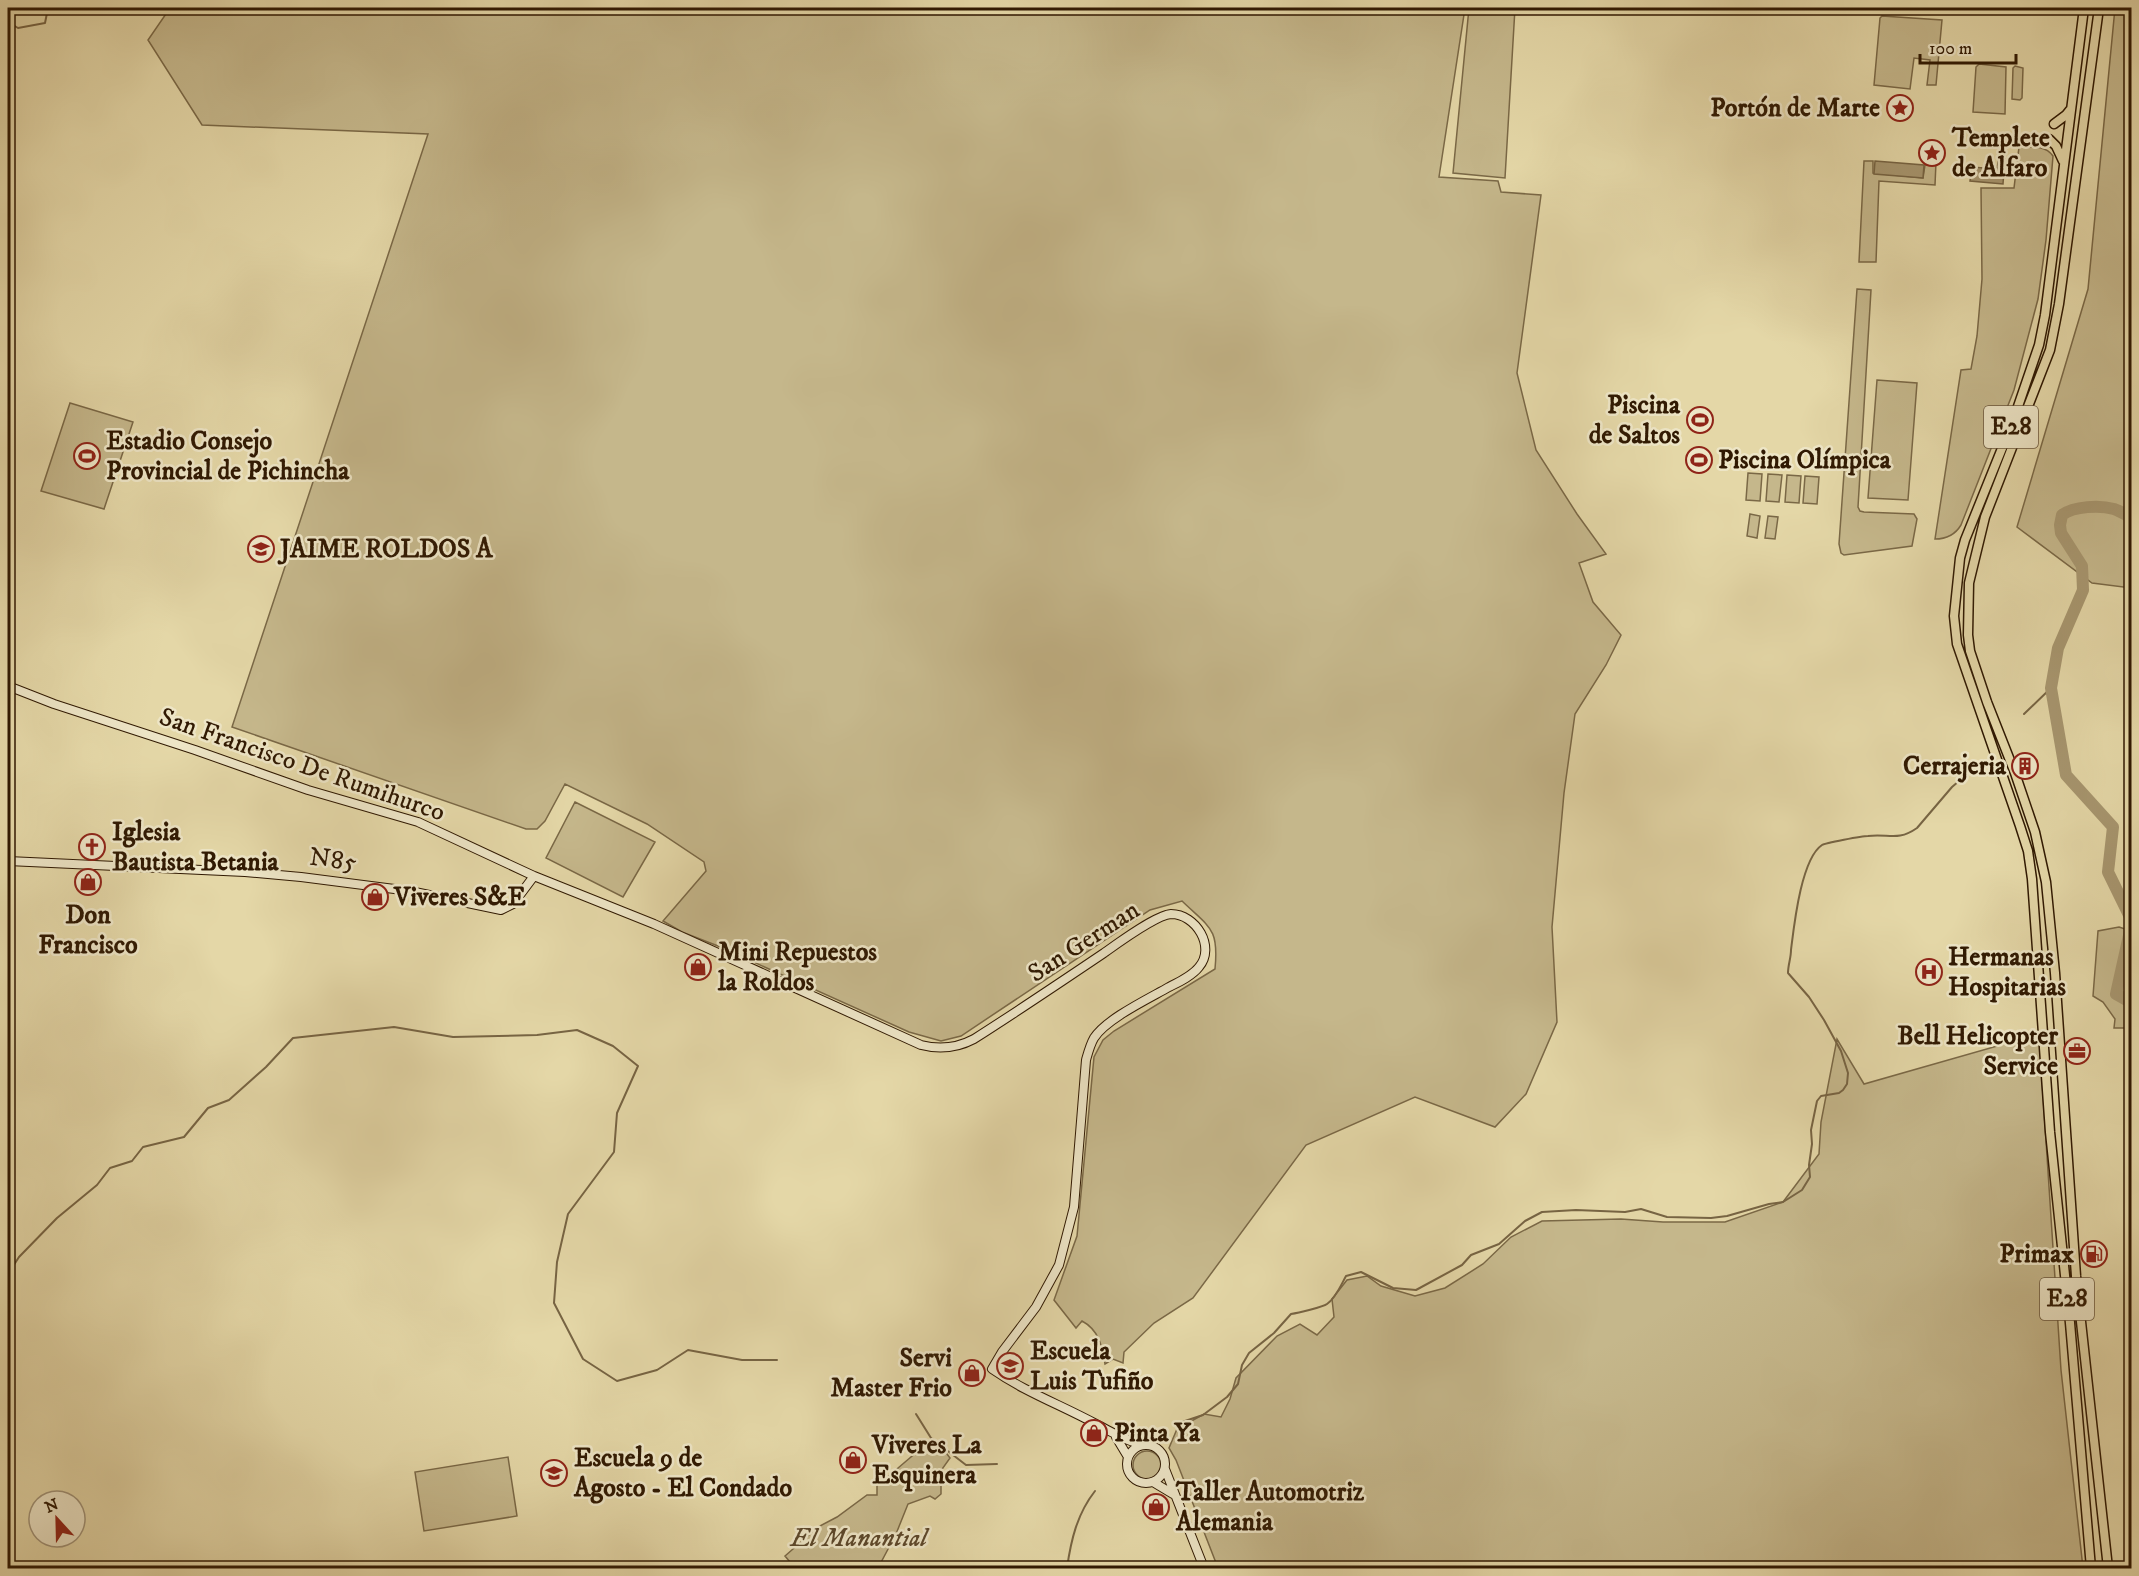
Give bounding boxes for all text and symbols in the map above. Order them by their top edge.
scale bar [1920,27,2016,65]
text: 100 m [1929,38,1972,60]
place label: Portón de Marte [1710,92,1880,125]
place icon: Portón de Marte [1885,93,1915,123]
place label: Templete de Alfaro [1951,122,2050,185]
place icon: Templete de Alfaro [1917,138,1947,168]
place label: Piscina de Saltos [1589,389,1681,452]
sports icon: Piscina de Saltos [1685,405,1715,435]
road number: E28 [1984,406,2038,448]
place label: Estadio Consejo Provincial de Pichincha [106,425,350,488]
sports icon: Estadio Consejo Provincial de Pichincha [72,441,102,471]
place label: Piscina Olímpica [1718,444,1892,477]
sports icon: Piscina Olímpica [1684,445,1714,475]
place label: JAIME ROLDOS A [277,533,494,566]
school or university icon: JAIME ROLDOS A [246,534,276,564]
street label: San Francisco De Rumihurco [155,701,449,829]
place label: Cerrajeria [1903,750,2007,783]
building icon: Cerrajeria [2010,751,2040,781]
place label: Iglesia Bautista Betania [112,816,280,879]
church icon: Iglesia Bautista Betania [77,832,107,862]
street label: N85 [308,841,359,879]
shop icon: Don Francisco [73,867,103,897]
place label: Viveres S&E [393,881,526,914]
shop icon: Viveres S&E [360,882,390,912]
street label: San German [1022,893,1146,990]
place label: Don Francisco [38,899,138,962]
place label: Mini Repuestos la Roldos [717,936,877,999]
place label: Hermanas Hospitarias [1948,941,2066,1004]
shop icon: Mini Repuestos la Roldos [683,952,713,982]
hospital icon: Hermanas Hospitarias [1914,957,1944,987]
place label: Bell Helicopter Service [1897,1020,2058,1083]
office icon: Bell Helicopter Service [2062,1036,2092,1066]
place label: Primax [1999,1238,2074,1271]
fuel station icon: Primax [2079,1239,2109,1269]
road number: E28 [2040,1278,2094,1320]
place label: Escuela Luis Tufiño [1030,1335,1154,1398]
place label: Servi Master Frio [830,1342,952,1405]
school or university icon: Escuela Luis Tufiño [995,1351,1025,1381]
shop icon: Servi Master Frio [957,1358,987,1388]
place label: Pinta Ya [1114,1417,1201,1450]
shop icon: Pinta Ya [1079,1418,1109,1448]
place label: Viveres La Esquinera [871,1429,983,1492]
place label: Escuela 9 de Agosto - El Condado [573,1442,792,1505]
shop icon: Viveres La Esquinera [838,1445,868,1475]
school or university icon: Escuela 9 de Agosto - El Condado [539,1458,569,1488]
place label: Taller Automotriz Alemania [1175,1476,1365,1539]
north arrow [27,1489,87,1549]
shop icon: Taller Automotriz Alemania [1141,1492,1171,1522]
text: N [42,1494,62,1518]
park label: El Manantial [789,1522,931,1555]

